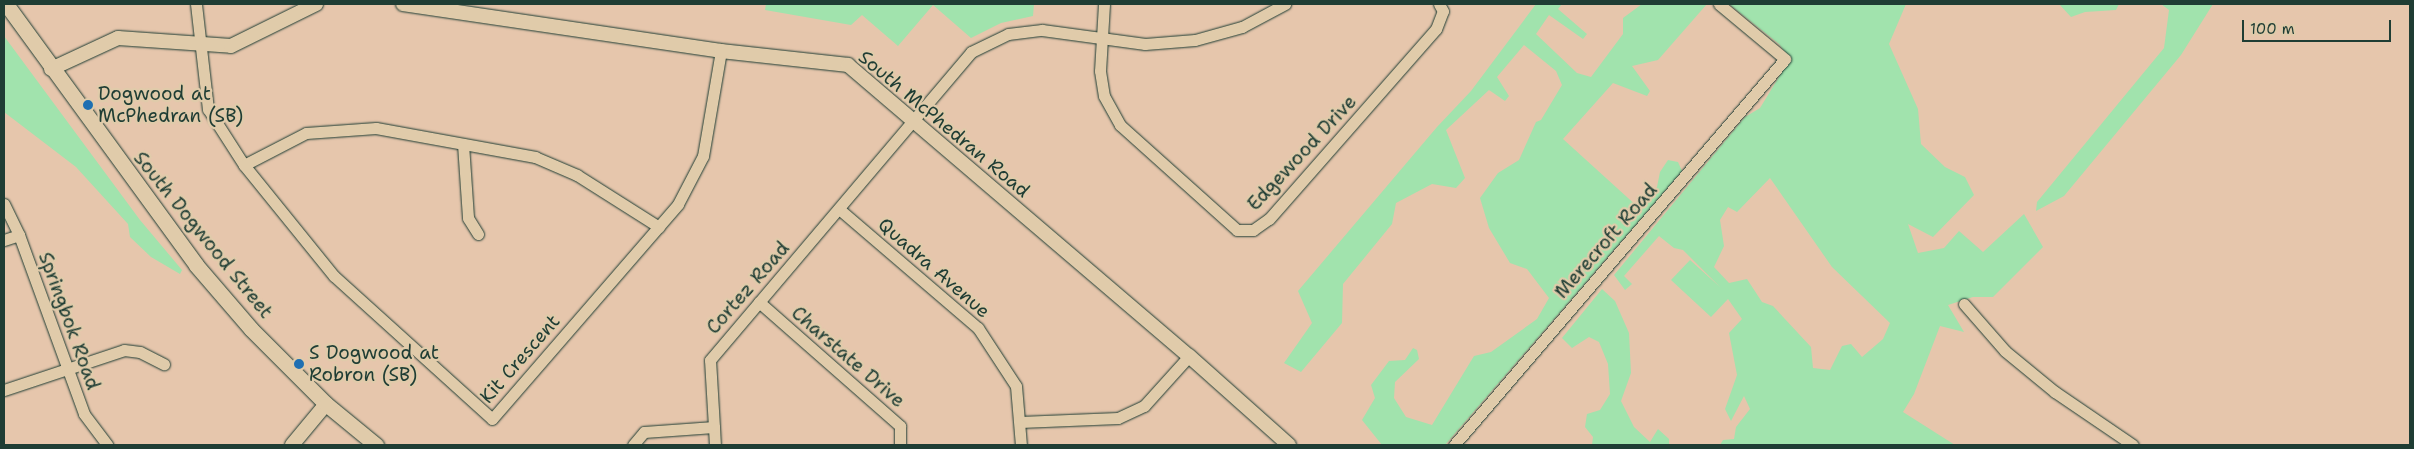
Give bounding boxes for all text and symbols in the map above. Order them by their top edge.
scale bar [2244,10,2393,42]
text: 100 m [2250,19,2295,39]
street label: South McPhedran Road [854,46,1034,202]
place label: Dogwood at McPhedran (SB) [98,83,243,127]
street label: Edgewood Drive [1243,91,1361,215]
marker: Dogwood at McPhedran (SB) [82,99,94,111]
street label: South Dogwood Street [129,147,277,323]
street label: Merecroft Road [1550,179,1662,303]
street label: Quadra Avenue [873,213,995,323]
street label: Cortez Road [702,237,794,339]
street label: Springbok Road [34,249,104,393]
street label: Charstate Drive [787,302,909,412]
street label: Kit Crescent [475,310,565,408]
place label: S Dogwood at Robron (SB) [309,342,439,386]
marker: S Dogwood at Robron (SB) [293,358,305,370]

